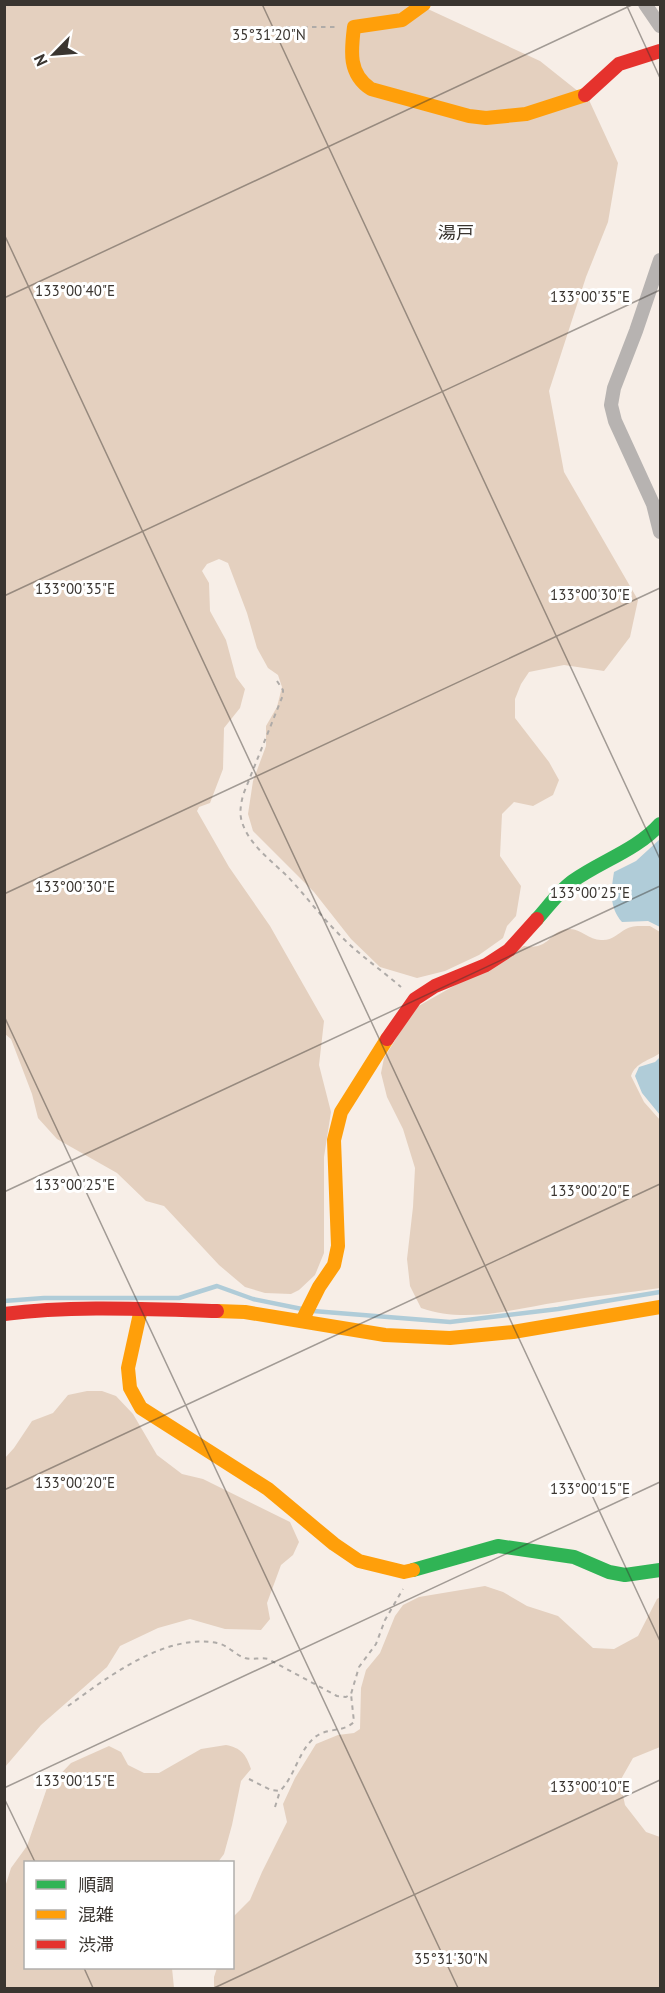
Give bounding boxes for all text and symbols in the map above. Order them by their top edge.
north arrow [24,24,84,84]
text: 35°31'20"N [232,25,306,44]
text: N [29,51,52,69]
district label: 湯戸 [438,221,474,244]
text: 133°00'40"E [35,281,115,300]
text: 133°00'35"E [550,287,630,306]
text: 133°00'35"E [35,579,115,598]
text: 133°00'30"E [550,585,630,604]
text: 133°00'30"E [35,877,115,896]
text: 133°00'25"E [550,883,630,902]
text: 133°00'25"E [35,1175,115,1194]
text: 133°00'20"E [550,1181,630,1200]
text: 133°00'20"E [35,1473,115,1492]
text: 133°00'15"E [550,1479,630,1498]
text: 133°00'15"E [35,1771,115,1790]
text: 133°00'10"E [550,1777,630,1796]
legend [24,1861,234,1969]
text: 順調 [78,1873,114,1896]
text: 混雑 [78,1903,114,1926]
text: 渋滞 [78,1933,114,1956]
text: 35°31'30"N [414,1949,488,1968]

